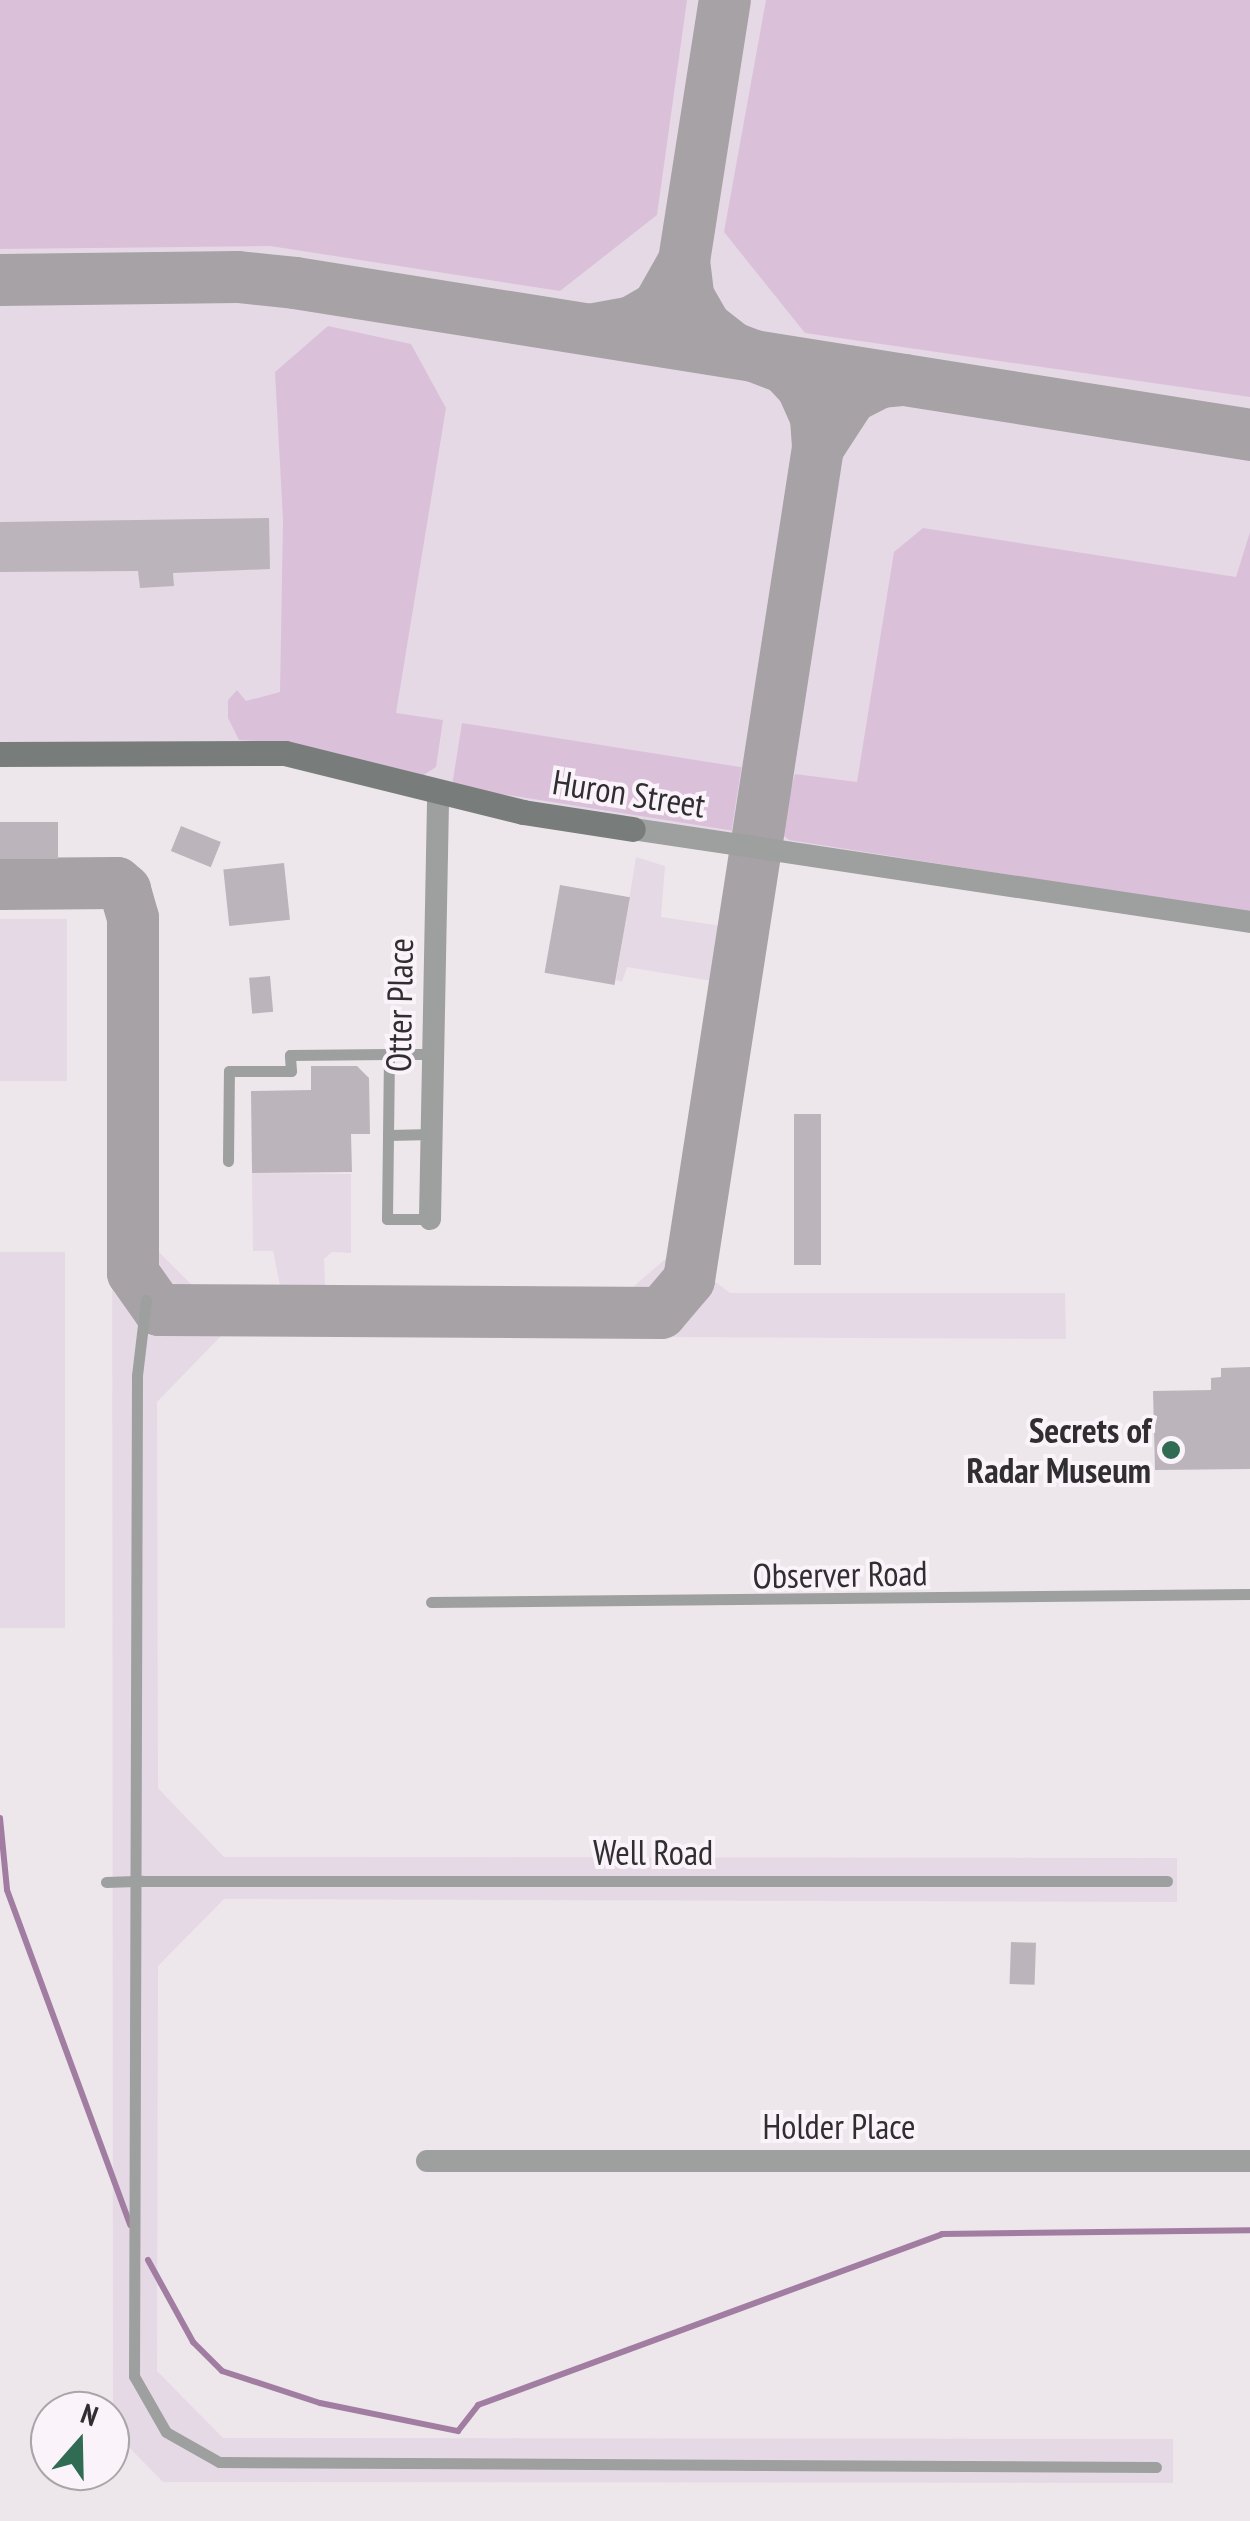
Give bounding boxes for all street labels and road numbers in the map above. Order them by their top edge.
street label: Huron Street [550,760,708,826]
street label: Otter Place [377,938,421,1072]
street label: Observer Road [752,1551,928,1597]
street label: Well Road [593,1831,713,1873]
street label: Holder Place [763,2105,915,2147]

